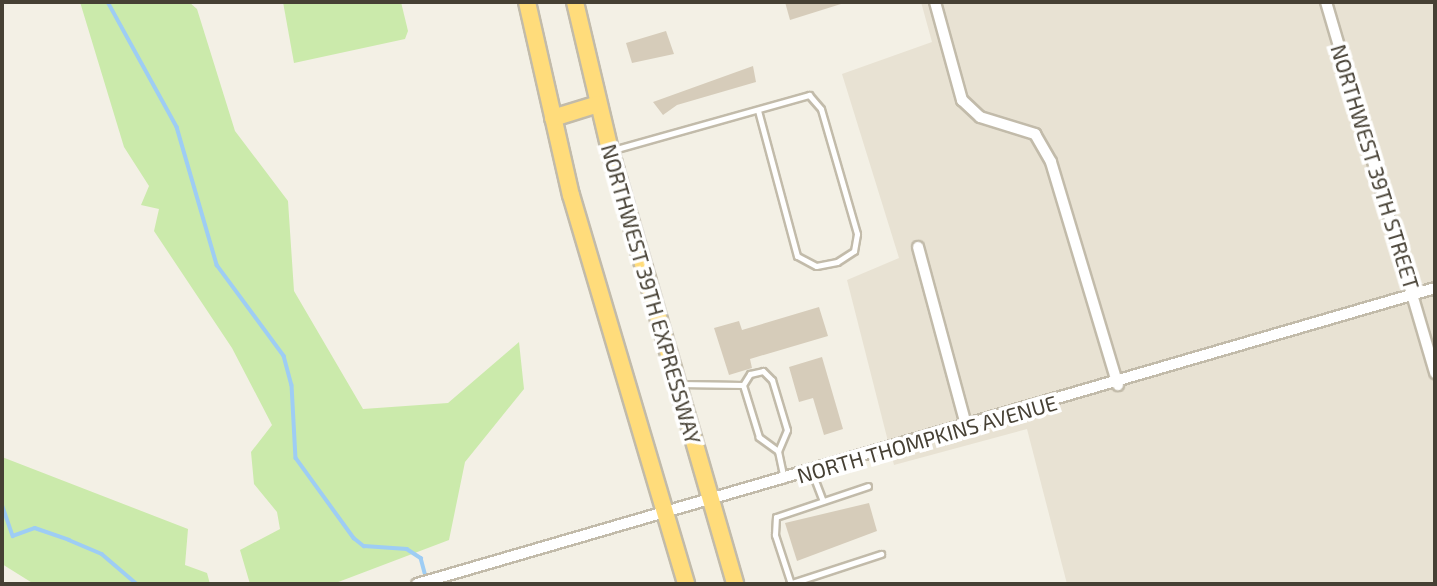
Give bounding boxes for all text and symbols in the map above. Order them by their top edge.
street label: NORTHWEST 39TH STREET [1326,41,1424,293]
street label: NORTHWEST 39TH EXPRESSWAY [596,141,706,447]
street label: NORTH THOMPKINS AVENUE [794,390,1060,488]

